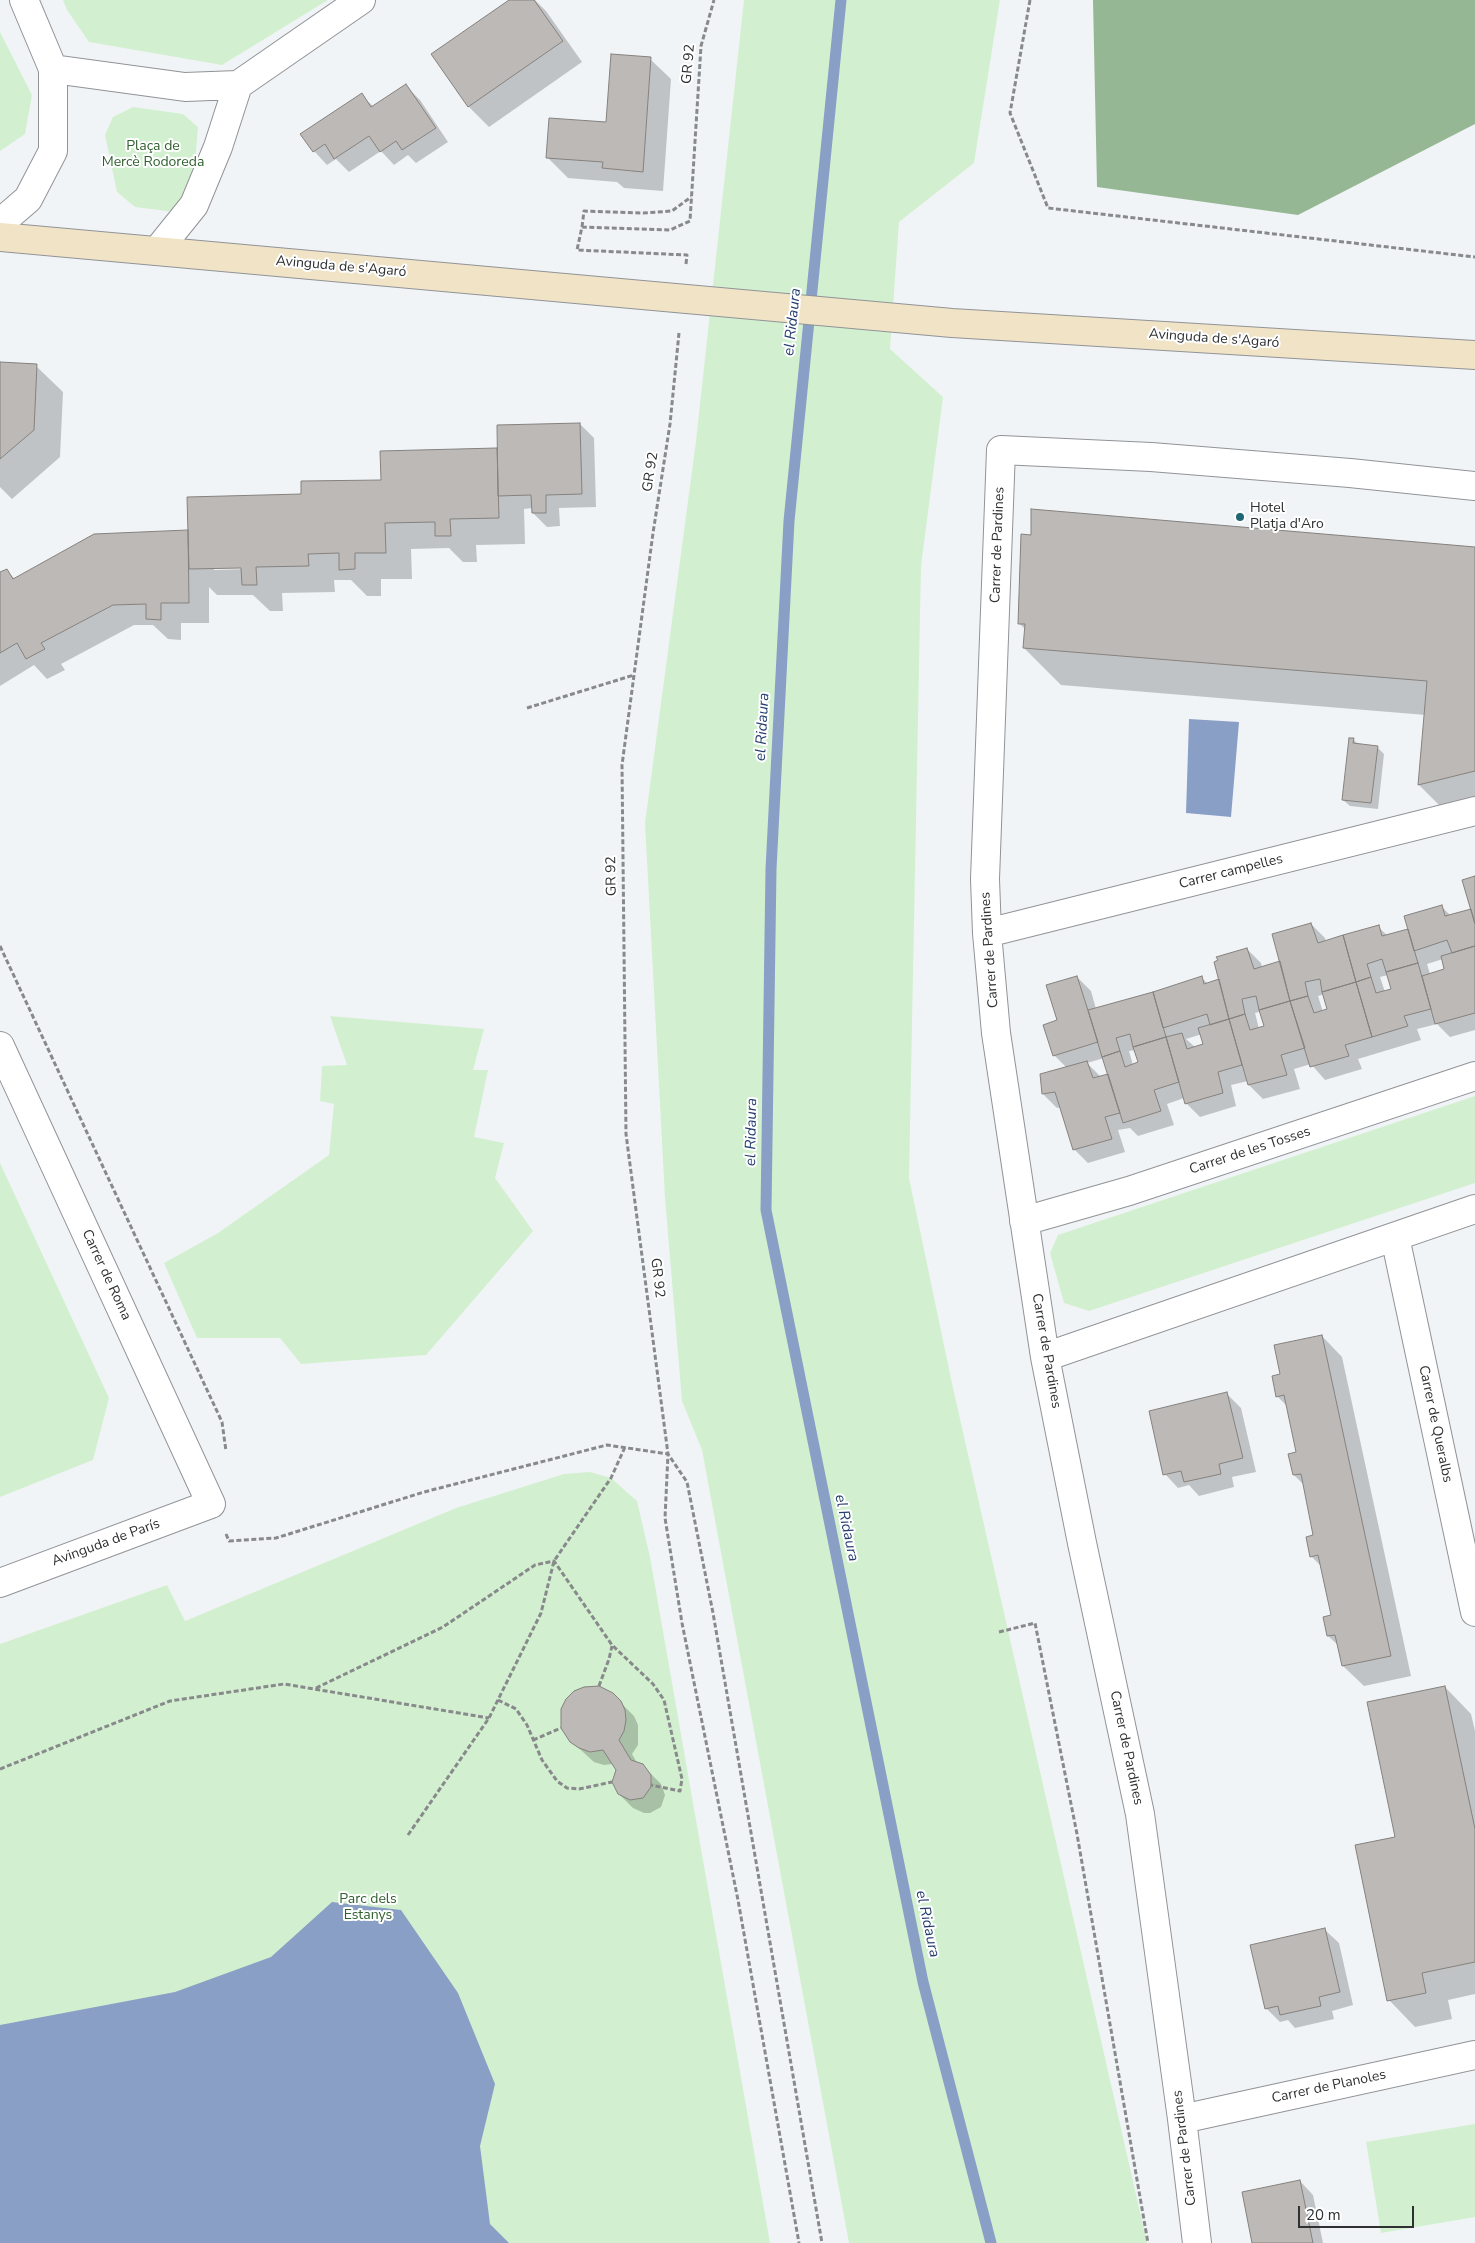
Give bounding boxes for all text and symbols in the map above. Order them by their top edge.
street label: GR 92 [679,43,699,85]
park label: Plaça de Mercè Rodoreda [102,139,204,172]
street label: Avinguda de s'Agaró [275,253,407,281]
water label: el Ridaura [780,287,806,357]
street label: Avinguda de s'Agaró [1148,326,1280,352]
street label: GR 92 [640,451,662,493]
street label: Carrer de Pardines [988,487,1008,603]
place label: Hotel Platja d'Aro [1250,501,1324,534]
marker: Hotel Platja d'Aro [1234,511,1246,523]
water label: el Ridaura [752,693,774,761]
street label: Carrer campelles [1177,851,1285,893]
street label: GR 92 [603,856,621,896]
street label: Carrer de Pardines [978,891,1002,1009]
water label: el Ridaura [742,1098,762,1166]
street label: Carrer de les Tosses [1187,1123,1313,1179]
street label: Carrer de Roma [78,1227,134,1323]
street label: GR 92 [646,1257,668,1299]
street label: Carrer de Pardines [1028,1292,1064,1410]
street label: Carrer de Queralbs [1414,1364,1456,1484]
water label: el Ridaura [830,1493,862,1563]
street label: Avinguda de París [50,1516,162,1570]
street label: Carrer de Pardines [1106,1689,1146,1807]
water label: el Ridaura [911,1889,943,1959]
park label: Parc dels Estanys [339,1892,397,1924]
street label: Carrer de Planoles [1270,2067,1388,2107]
street label: Carrer de Pardines [1170,2089,1200,2207]
scale bar [1300,2196,1416,2228]
text: 20 m [1306,2205,1341,2225]

